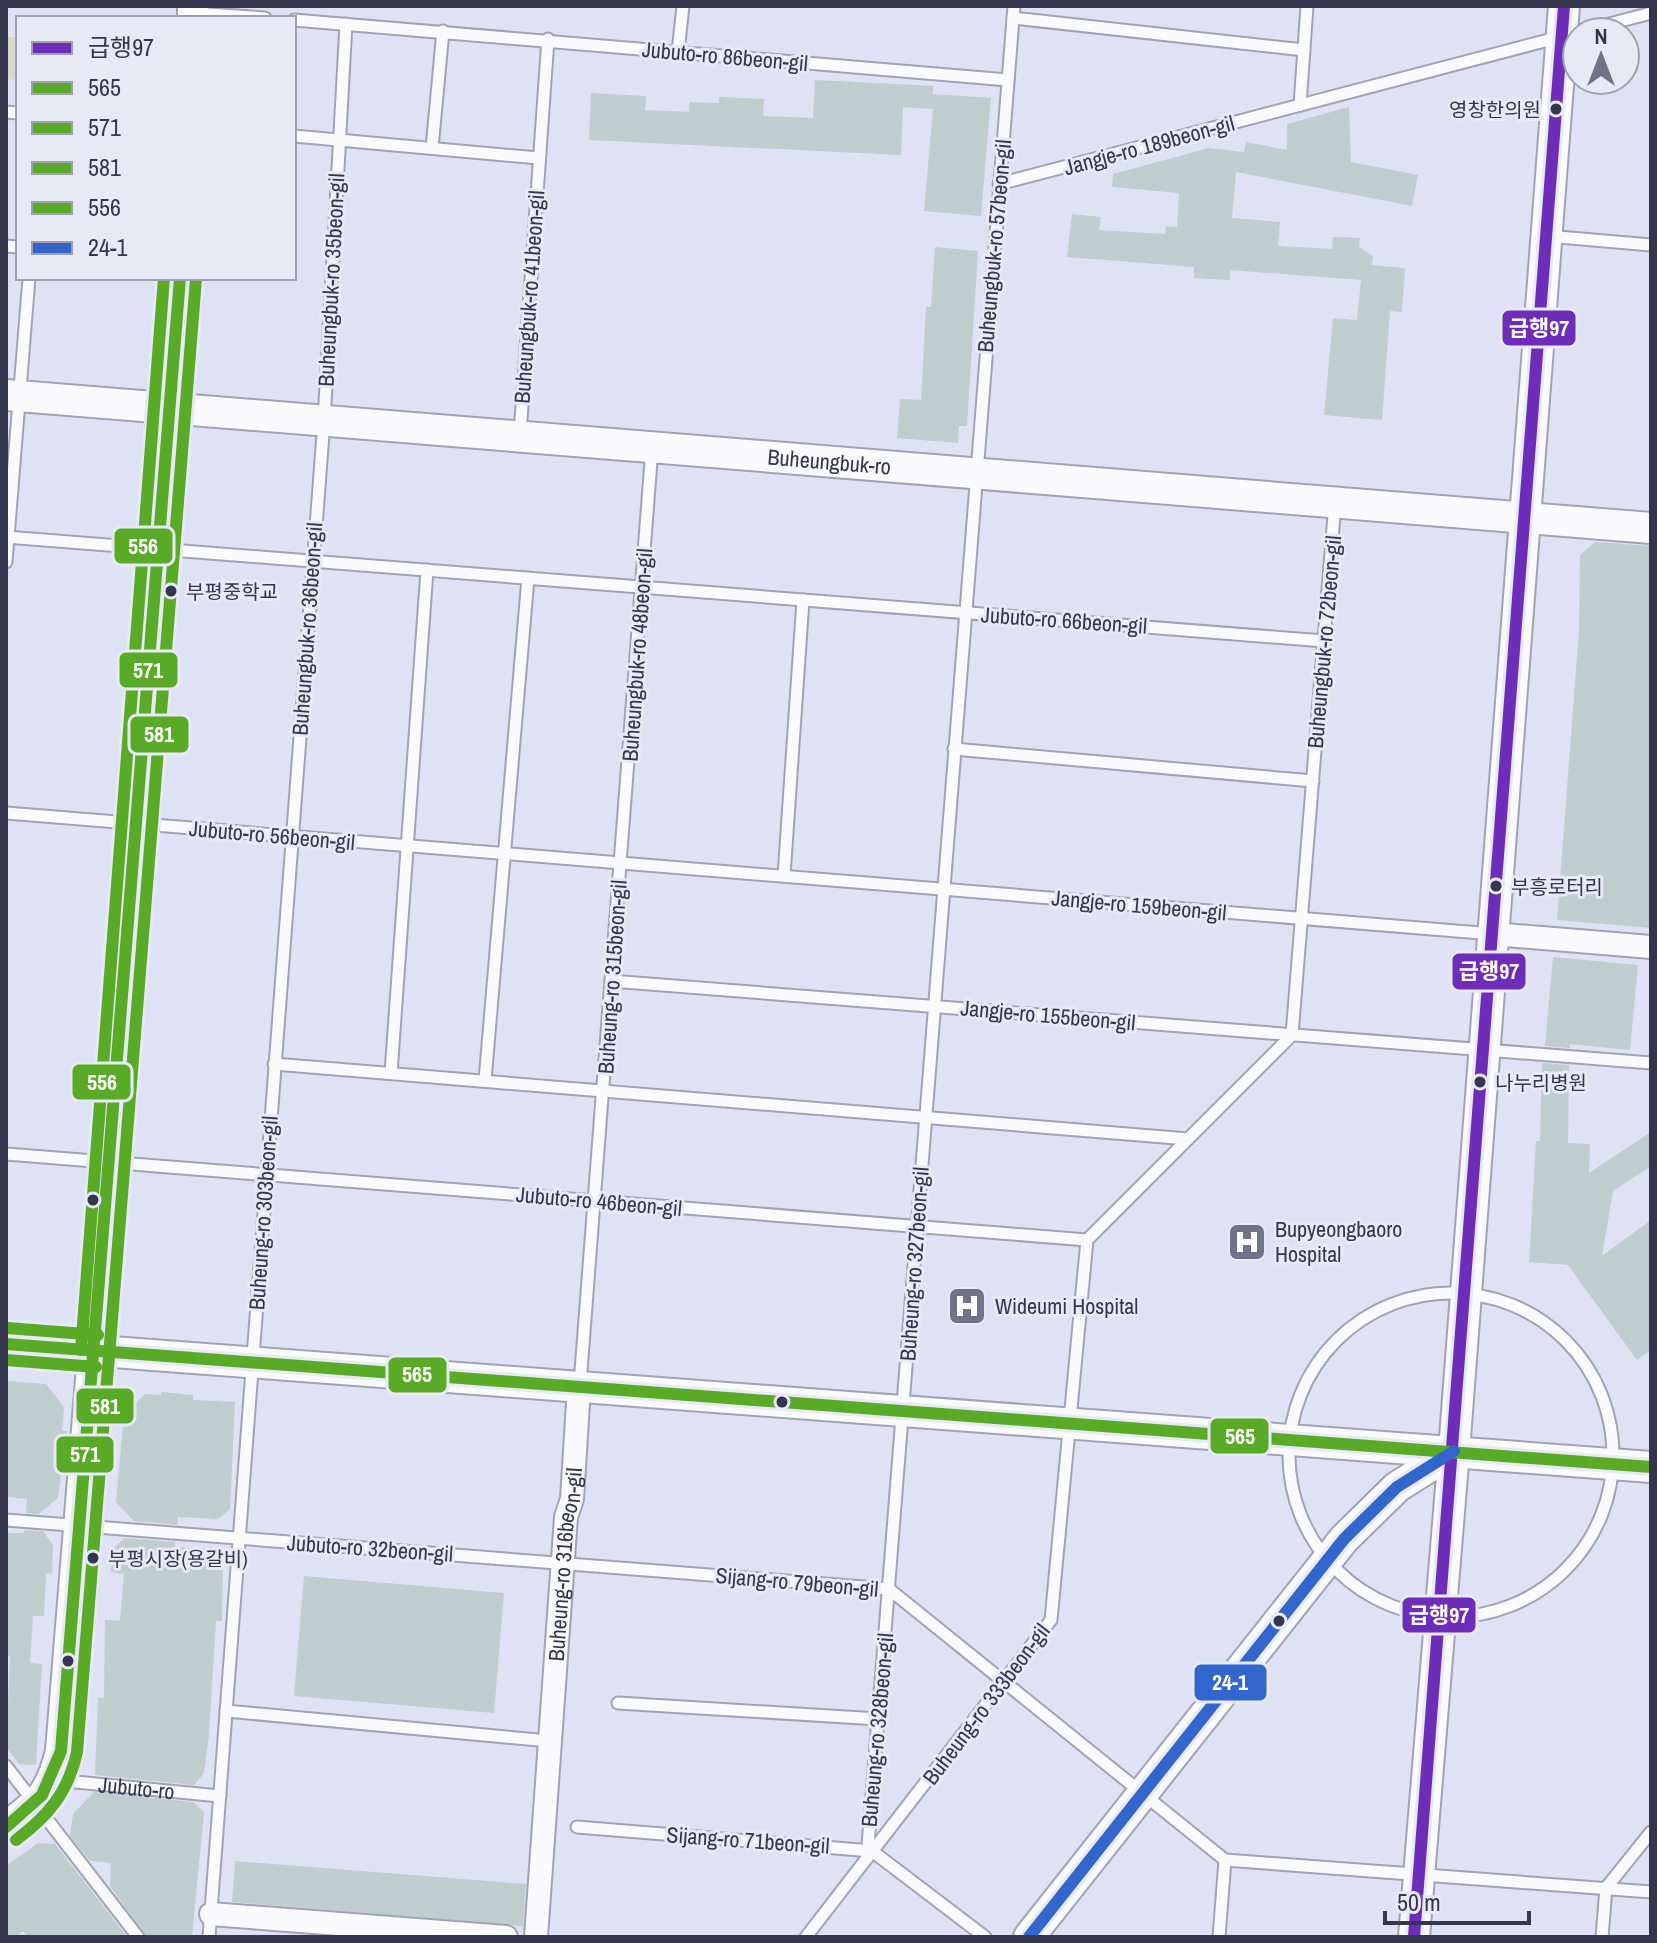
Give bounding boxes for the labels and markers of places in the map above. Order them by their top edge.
place label: 영창한의원 [1449,96,1541,123]
marker: 영창한의원 [1548,101,1564,117]
place label: 부평중학교 [186,578,278,605]
marker: 부평중학교 [163,583,179,599]
place label: 부흥로터리 [1511,873,1603,900]
marker: 부흥로터리 [1488,878,1504,894]
place label: 나누리병원 [1495,1069,1587,1096]
marker: 나누리병원 [1472,1074,1488,1090]
unlabelled marker [85,1192,101,1208]
place label: Bupyeongbaoro Hospital [1275,1214,1402,1269]
hospital icon: Bupyeongbaoro Hospital [1226,1221,1268,1263]
hospital icon: Wideumi Hospital [946,1285,988,1327]
place label: Wideumi Hospital [995,1291,1138,1321]
unlabelled marker [774,1394,790,1410]
place label: 부평시장(용갈비) [108,1545,248,1572]
marker: 부평시장(용갈비) [85,1550,101,1566]
unlabelled marker [1271,1613,1287,1629]
unlabelled marker [60,1653,76,1669]

